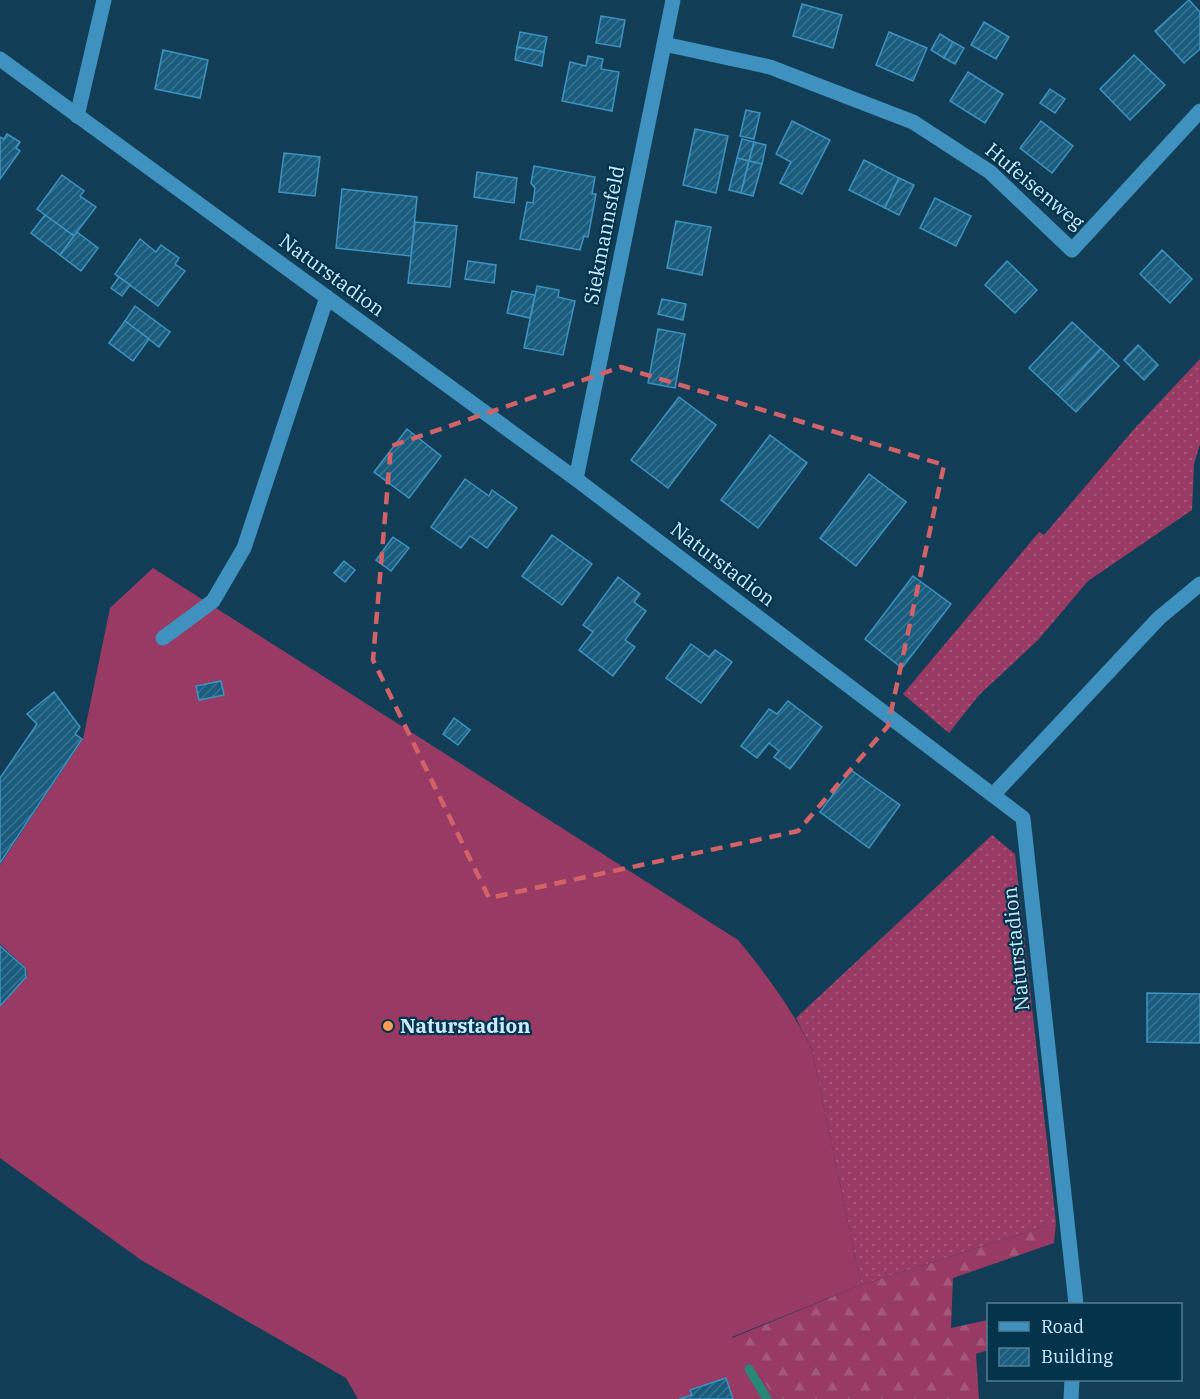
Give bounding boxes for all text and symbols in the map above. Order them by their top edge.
street label: Hufeisenweg [980,136,1091,235]
street label: Siekmannsfeld [577,163,630,307]
street label: Naturstadion [274,227,391,322]
street label: Naturstadion [665,515,781,612]
street label: Naturstadion [996,885,1035,1012]
place label: Naturstadion [400,1012,530,1039]
marker: Naturstadion [381,1019,395,1033]
legend [987,1303,1182,1381]
text: Road [1041,1315,1084,1338]
text: Building [1041,1345,1113,1368]

